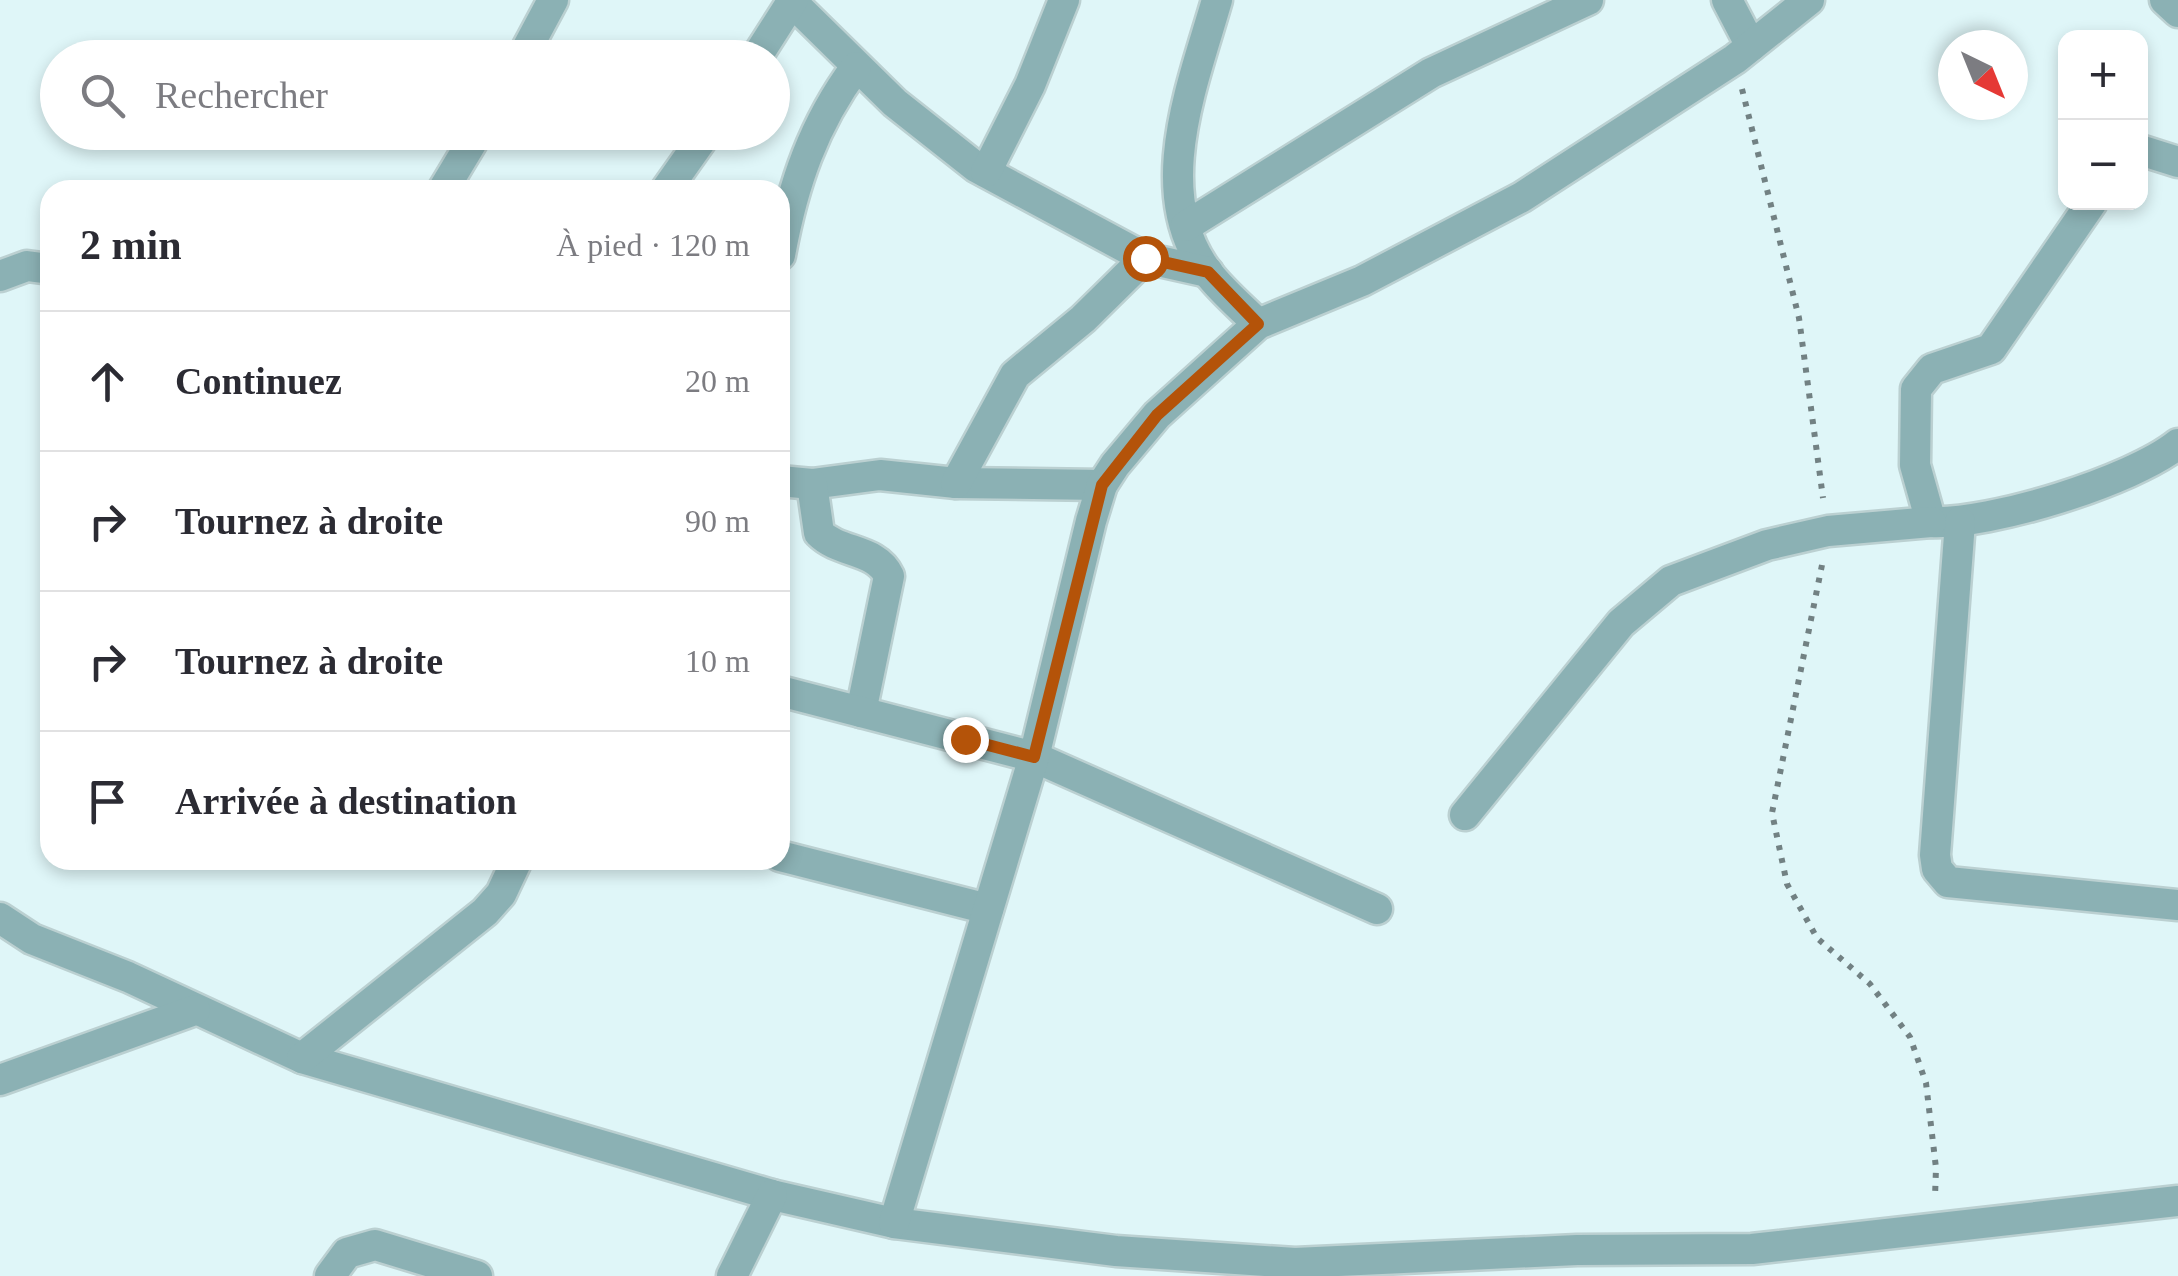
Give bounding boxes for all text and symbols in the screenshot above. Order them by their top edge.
north arrow [1938,30,2028,120]
map controls [2058,30,2148,210]
button: + [2058,30,2148,120]
search box [40,40,790,150]
icon: search [75,68,130,123]
text: Rechercher [155,74,328,116]
button: − [2058,120,2148,210]
text: 2 min [80,222,182,268]
text: À pied · 120 m [556,227,750,263]
route start [1123,236,1169,282]
icon: ahead [80,354,135,409]
text: Continuez [175,360,342,402]
text: 20 m [685,363,750,399]
icon: right [80,494,135,549]
text: Tournez à droite [175,500,443,542]
text: 90 m [685,503,750,539]
icon: right [80,634,135,689]
text: Tournez à droite [175,640,443,682]
text: 10 m [685,643,750,679]
route end [943,717,989,763]
icon: arrive [80,774,135,829]
text: Arrivée à destination [175,780,517,822]

